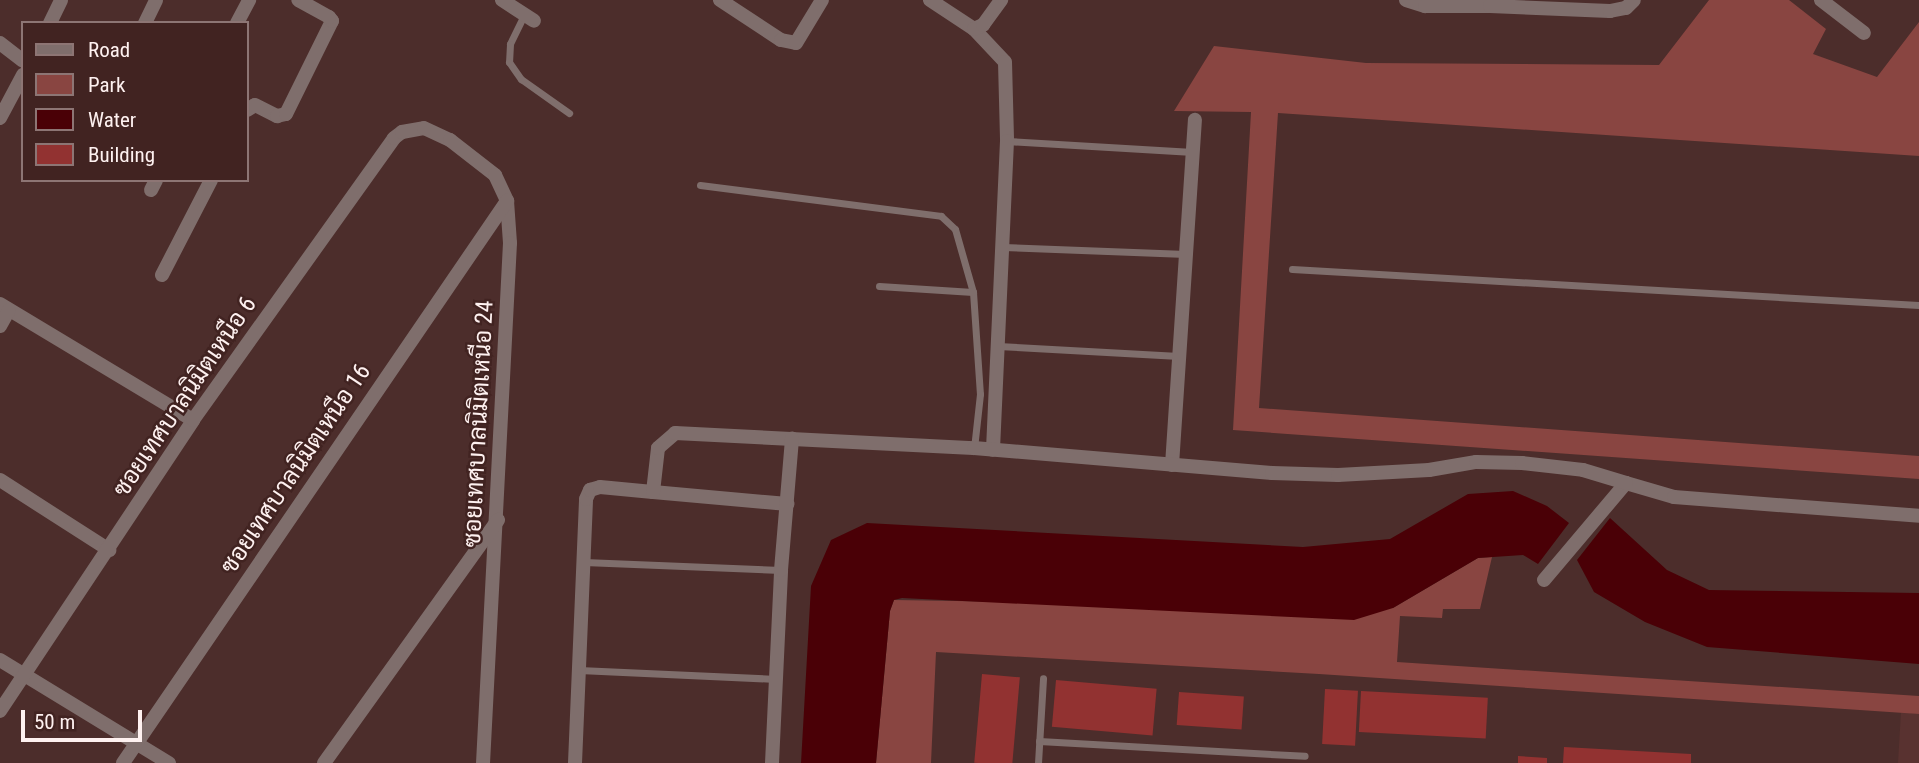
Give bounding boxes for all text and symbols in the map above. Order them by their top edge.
legend [21,21,248,182]
text: Road [88,38,130,62]
text: Park [88,73,125,97]
text: Water [88,108,136,132]
text: Building [88,143,155,167]
street label: ซอยเทศบาลนิมิตเหนือ 6 [107,291,263,503]
street label: ซอยเทศบาลนิมิตเหนือ 24 [458,300,500,548]
street label: ซอยเทศบาลนิมิตเหนือ 16 [215,358,377,580]
scale bar [24,696,145,740]
text: 50 m [34,710,75,734]

